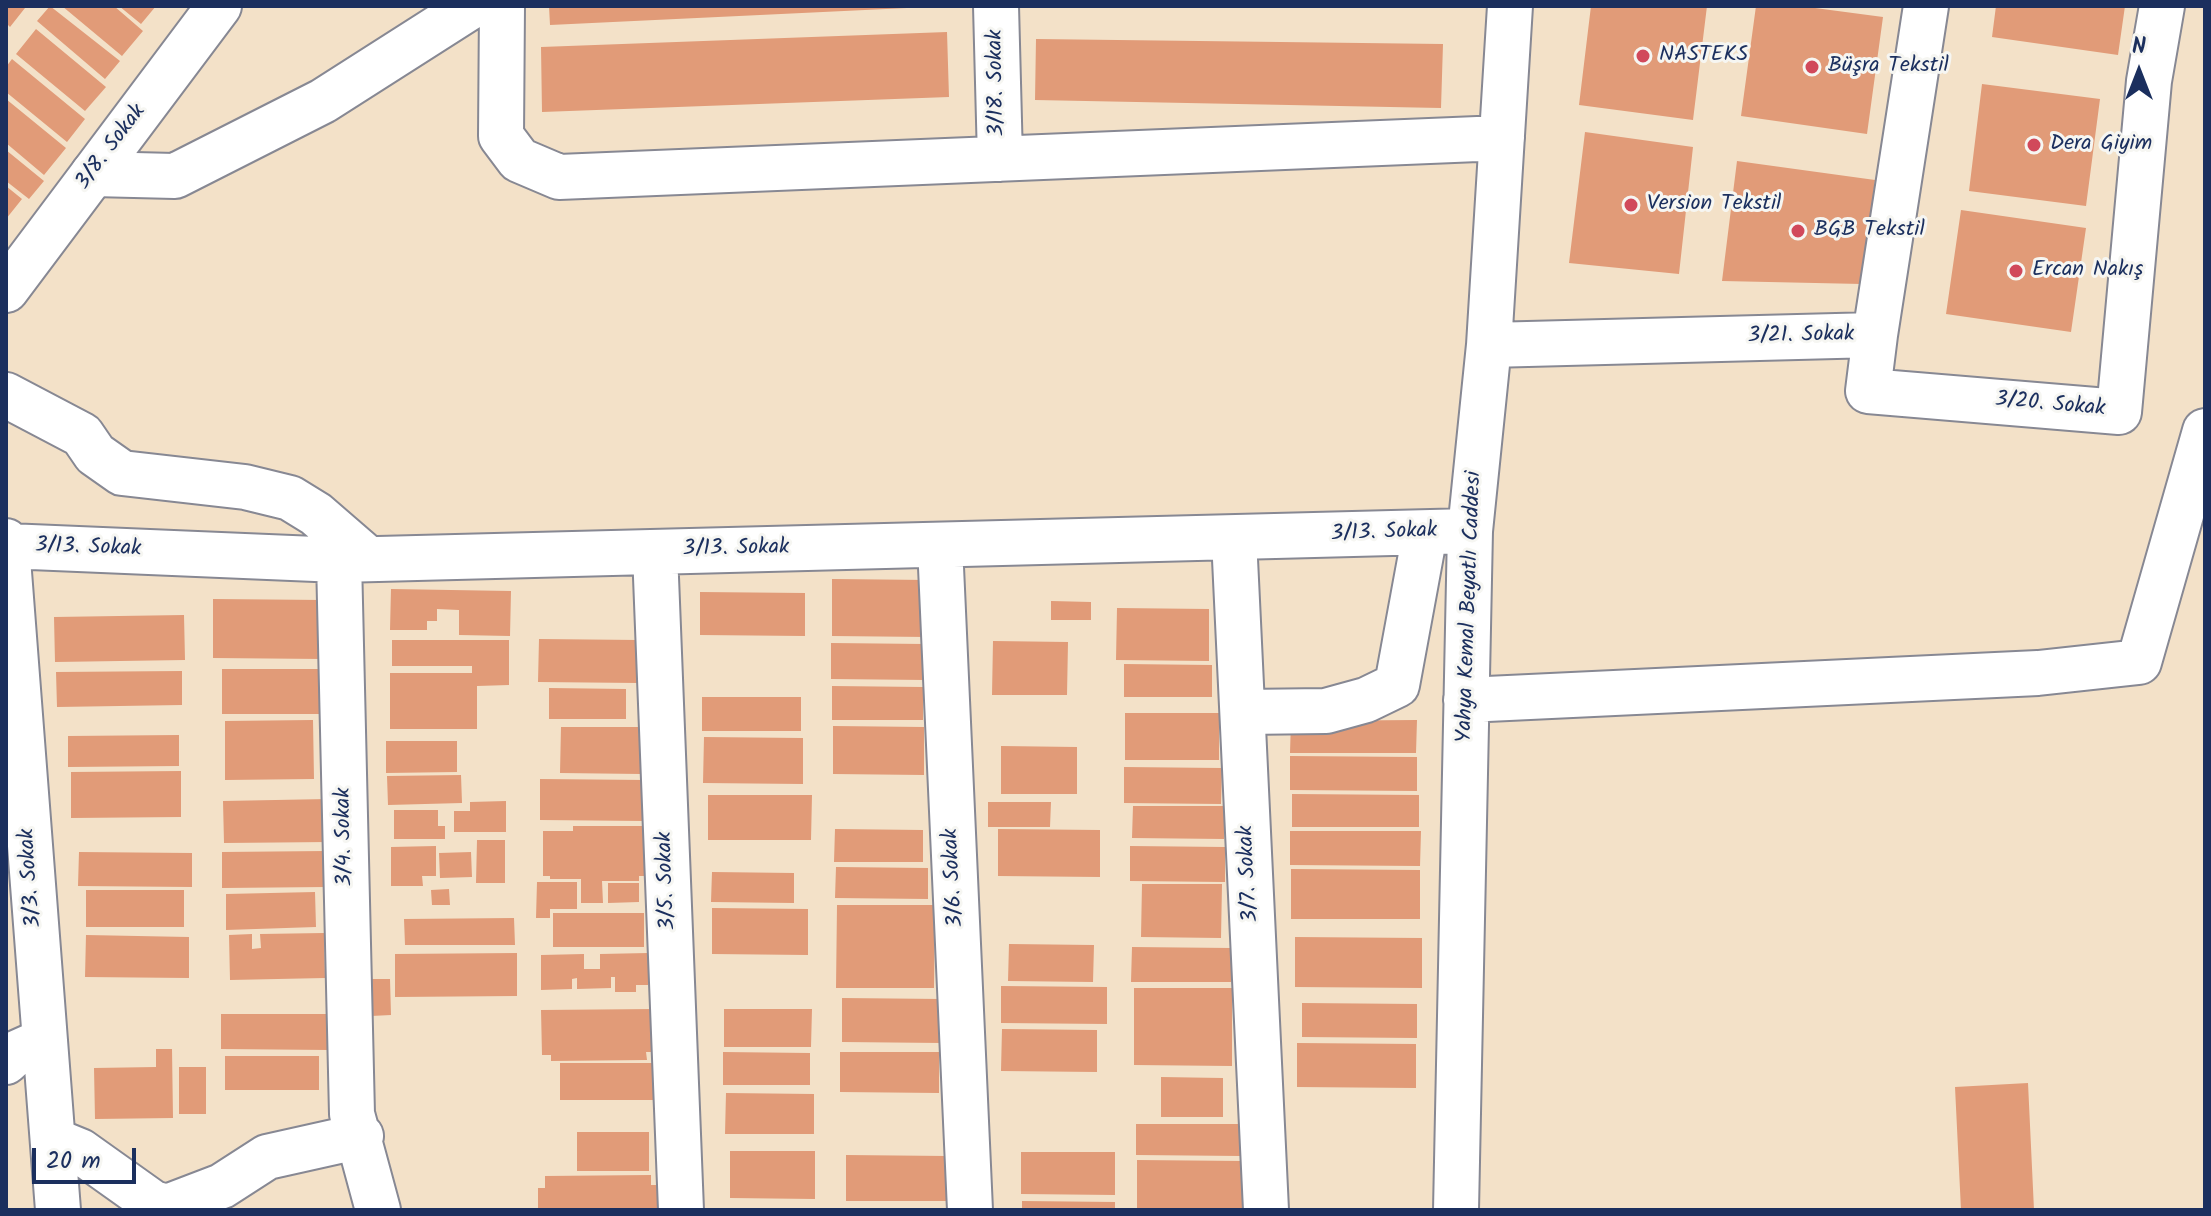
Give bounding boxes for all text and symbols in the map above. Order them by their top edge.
street label: 3/18. Sokak [984,29,1012,137]
text: N [2132,30,2146,65]
north arrow [2099,32,2179,112]
place label: NASTEKS [1659,43,1748,69]
marker: NASTEKS [1634,47,1652,65]
place label: Büşra Tekstil [1828,54,1949,80]
marker: Büşra Tekstil [1803,58,1821,76]
street label: 3/8. Sokak [71,100,153,196]
place label: Dera Giyim [2050,132,2152,158]
marker: Dera Giyim [2025,136,2043,154]
place label: Version Tekstil [1647,192,1782,218]
marker: Version Tekstil [1622,196,1640,214]
place label: BGB Tekstil [1814,218,1925,244]
marker: BGB Tekstil [1789,222,1807,240]
place label: Ercan Nakış [2032,258,2143,284]
marker: Ercan Nakış [2007,262,2025,280]
street label: 3/21. Sokak [1747,323,1855,351]
street label: 3/20. Sokak [1994,388,2106,424]
street label: Yahya Kemal Beyatlı Caddesi [1453,471,1489,743]
street label: 3/13. Sokak [1330,519,1438,549]
street label: 3/13. Sokak [34,534,142,564]
street label: 3/13. Sokak [683,536,789,564]
street label: 3/4. Sokak [332,787,360,887]
street label: 3/7. Sokak [1234,825,1266,923]
street label: 3/3. Sokak [15,827,49,929]
street label: 3/6. Sokak [939,828,971,928]
street label: 3/5. Sokak [653,831,683,931]
scale bar [36,1132,140,1182]
text: 20 m [46,1142,101,1181]

